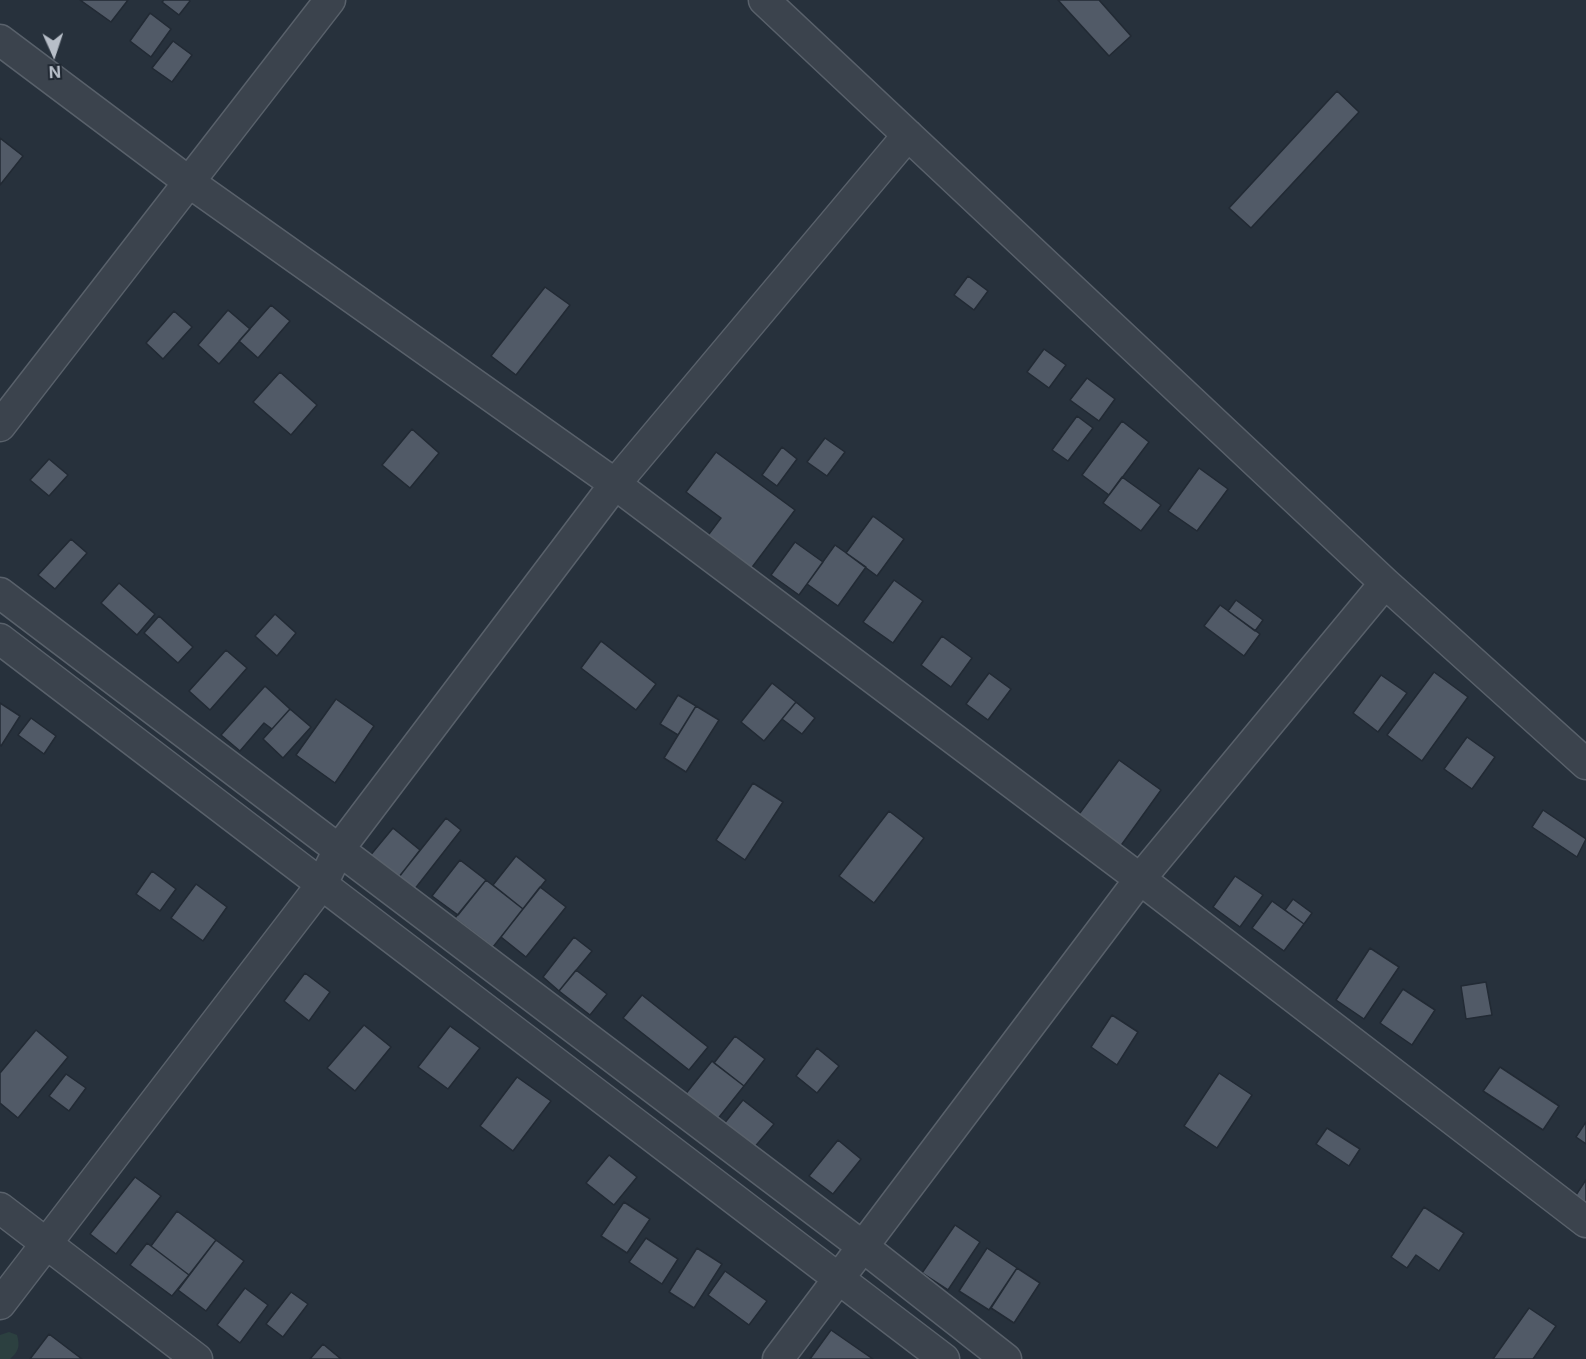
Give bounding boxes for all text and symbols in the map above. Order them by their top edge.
north arrow [24,24,84,84]
text: N [48,62,62,82]

